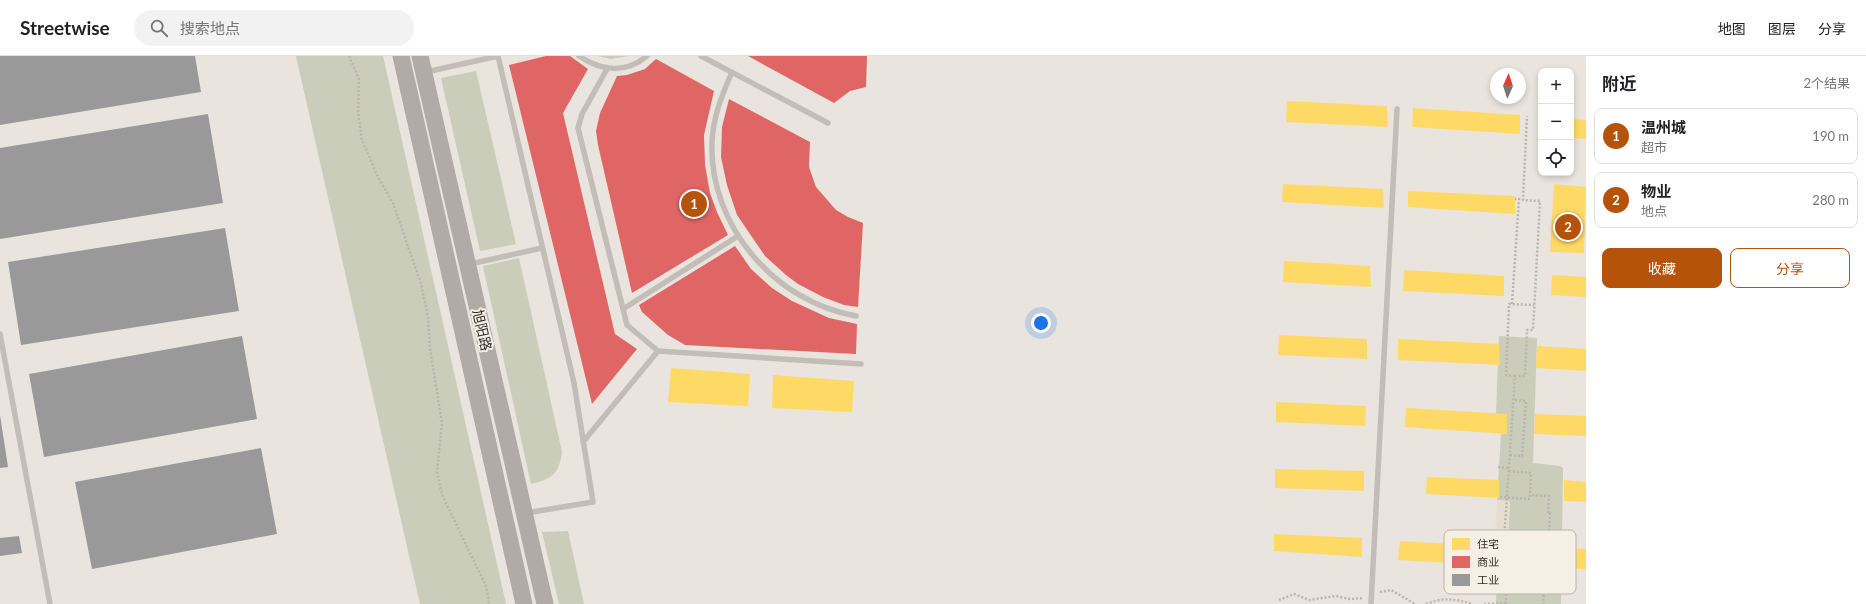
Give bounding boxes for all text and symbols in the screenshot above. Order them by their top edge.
search box [134,10,414,46]
text: Streetwise [20,16,110,39]
icon: search [148,17,170,39]
text: 搜索地点 [180,19,240,37]
text: 地图 [1718,20,1746,37]
text: 图层 [1768,20,1796,37]
text: 分享 [1818,20,1846,37]
north arrow [1490,68,1526,104]
map controls [1538,68,1574,176]
button: + [1538,68,1574,104]
text: 附近 [1602,73,1636,94]
text: 2个结果 [1803,75,1850,91]
button: − [1538,104,1574,140]
text: 温州城 [1641,118,1686,136]
text: 1 [1612,128,1620,144]
text: 190 m [1812,128,1849,144]
text: 超市 [1641,139,1667,155]
button: locate [1538,140,1574,176]
text: 物业 [1641,182,1671,200]
pin: 1 [681,189,707,219]
text: 2 [1612,192,1620,208]
text: 280 m [1812,192,1849,208]
text: 地点 [1641,203,1667,219]
pin: 2 [1555,212,1581,242]
button: 收藏 [1602,248,1722,288]
button: 分享 [1730,248,1850,288]
street label: 旭阳路 [469,308,495,352]
your location [1031,313,1051,333]
legend [1444,530,1576,594]
text: 住宅 [1477,537,1499,550]
text: 商业 [1477,555,1499,568]
text: 工业 [1477,573,1499,586]

